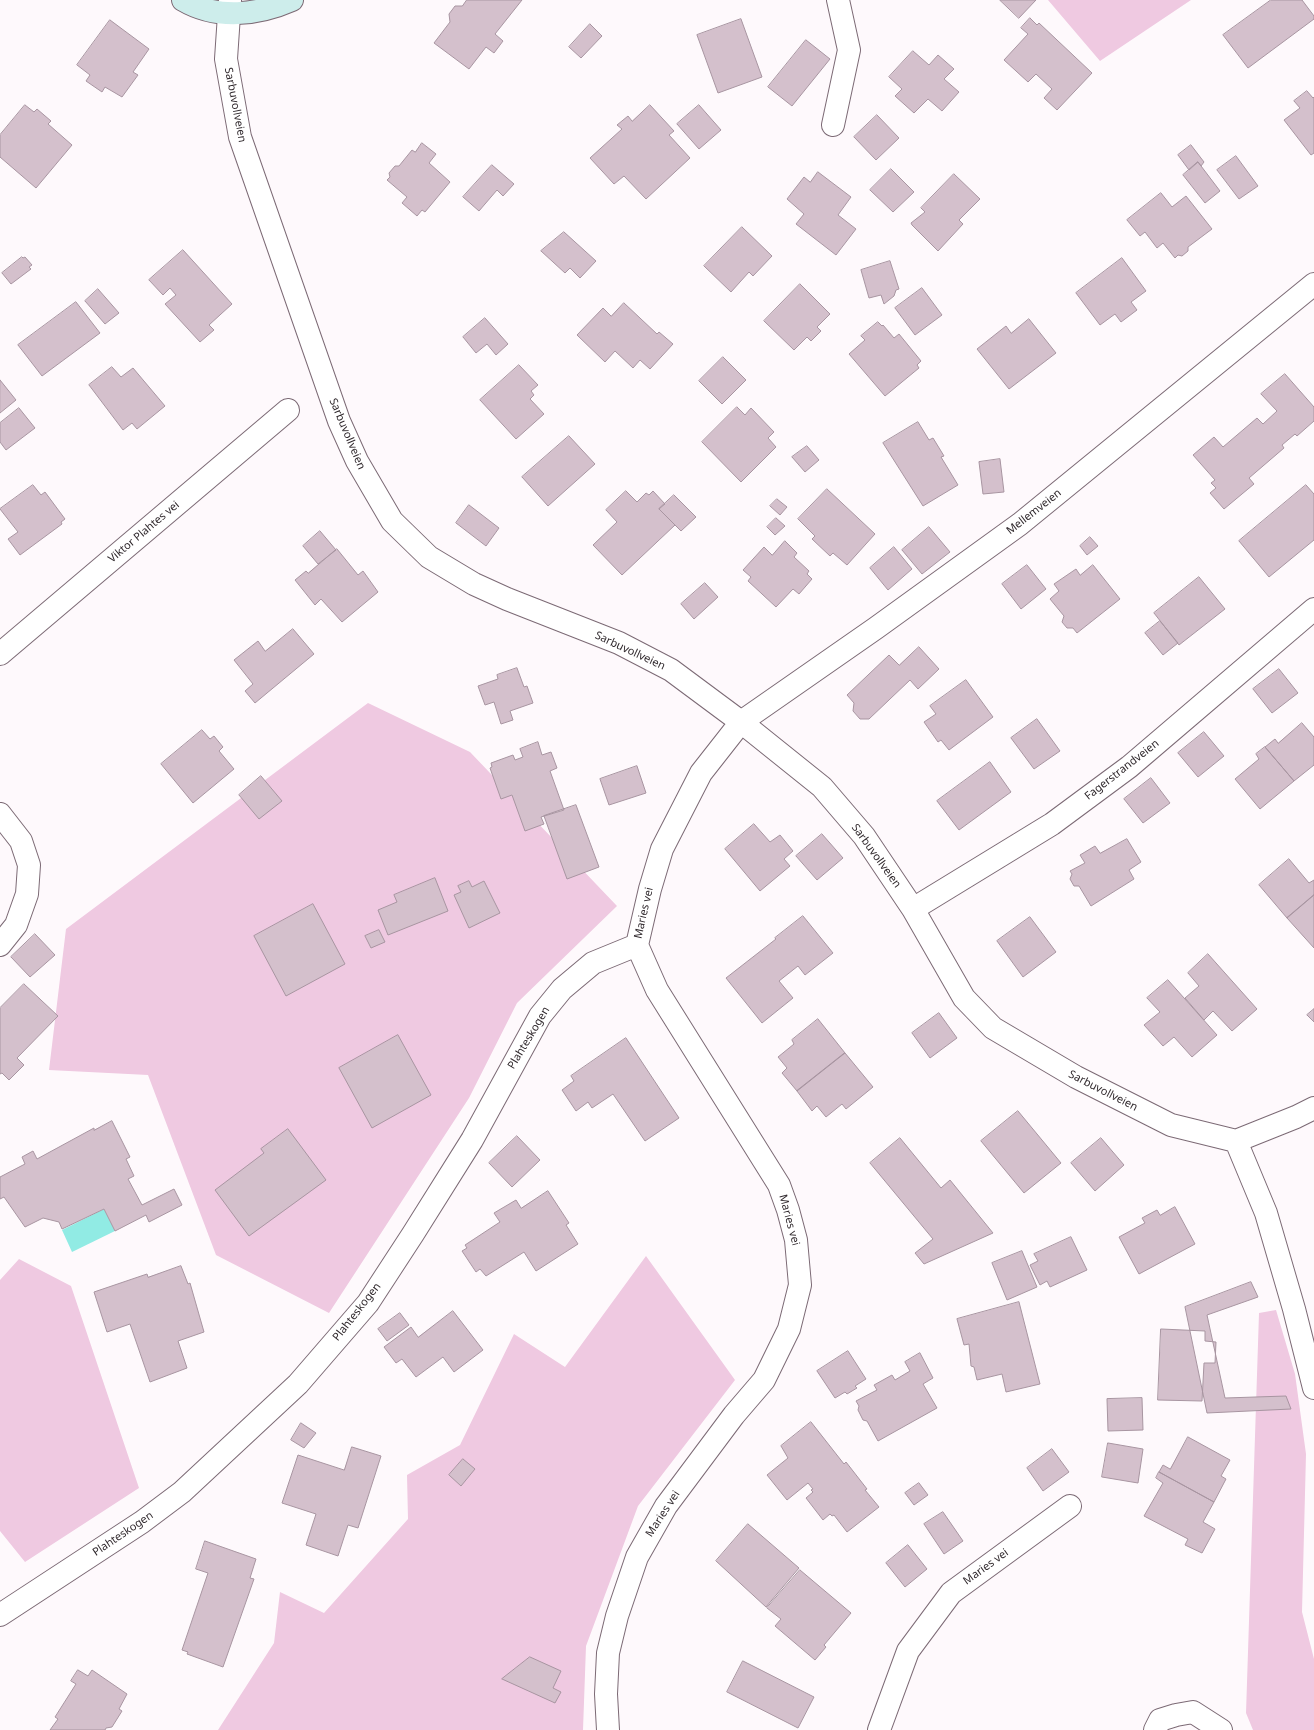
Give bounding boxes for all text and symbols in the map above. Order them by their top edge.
street label: Sarbuvollveien [221,67,249,143]
street label: Sarbuvollveien [326,397,368,471]
street label: Mellemveien [1004,486,1064,538]
street label: Viktor Plahtes vei [106,498,182,566]
street label: Sarbuvollveien [593,629,667,673]
street label: Fagerstrandveien [1082,737,1162,803]
street label: Sarbuvollveien [848,821,904,891]
street label: Maries vei [632,886,656,940]
street label: Plahteskogen [505,1005,553,1071]
street label: Sarbuvollveien [1066,1068,1140,1114]
street label: Maries vei [776,1193,802,1247]
street label: Plahteskogen [330,1280,384,1344]
street label: Maries vei [643,1488,683,1540]
street label: Plahteskogen [90,1509,156,1559]
street label: Maries vei [961,1546,1011,1588]

